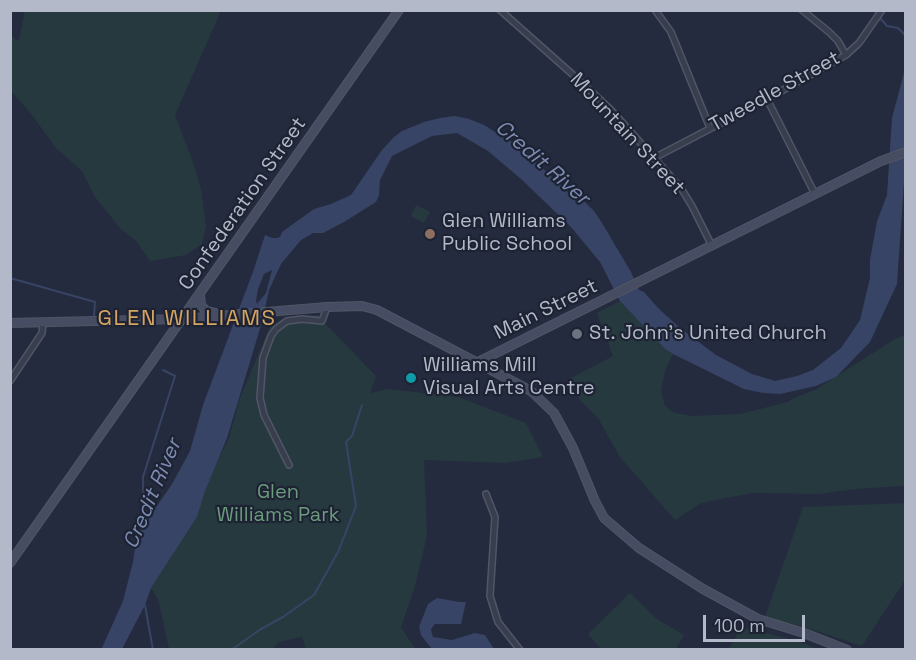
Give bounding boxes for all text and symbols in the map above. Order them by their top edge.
street label: Tweedle Street [705,46,845,138]
street label: Mountain Street [564,68,690,200]
street label: Confederation Street [174,113,312,295]
water label: Credit River [490,115,594,211]
place label: Glen Williams Public School [442,210,572,257]
marker: Glen Williams Public School [423,227,437,241]
street label: Main Street [490,275,602,345]
district label: GLEN WILLIAMS [97,306,277,332]
place label: St. John's United Church [589,322,827,346]
marker: St. John's United Church [570,327,584,341]
place label: Williams Mill Visual Arts Centre [423,354,594,401]
marker: Williams Mill Visual Arts Centre [404,371,418,385]
water label: Credit River [119,435,187,553]
park label: Glen Williams Park [216,481,340,528]
scale bar [706,603,808,641]
text: 100 m [714,614,765,637]

